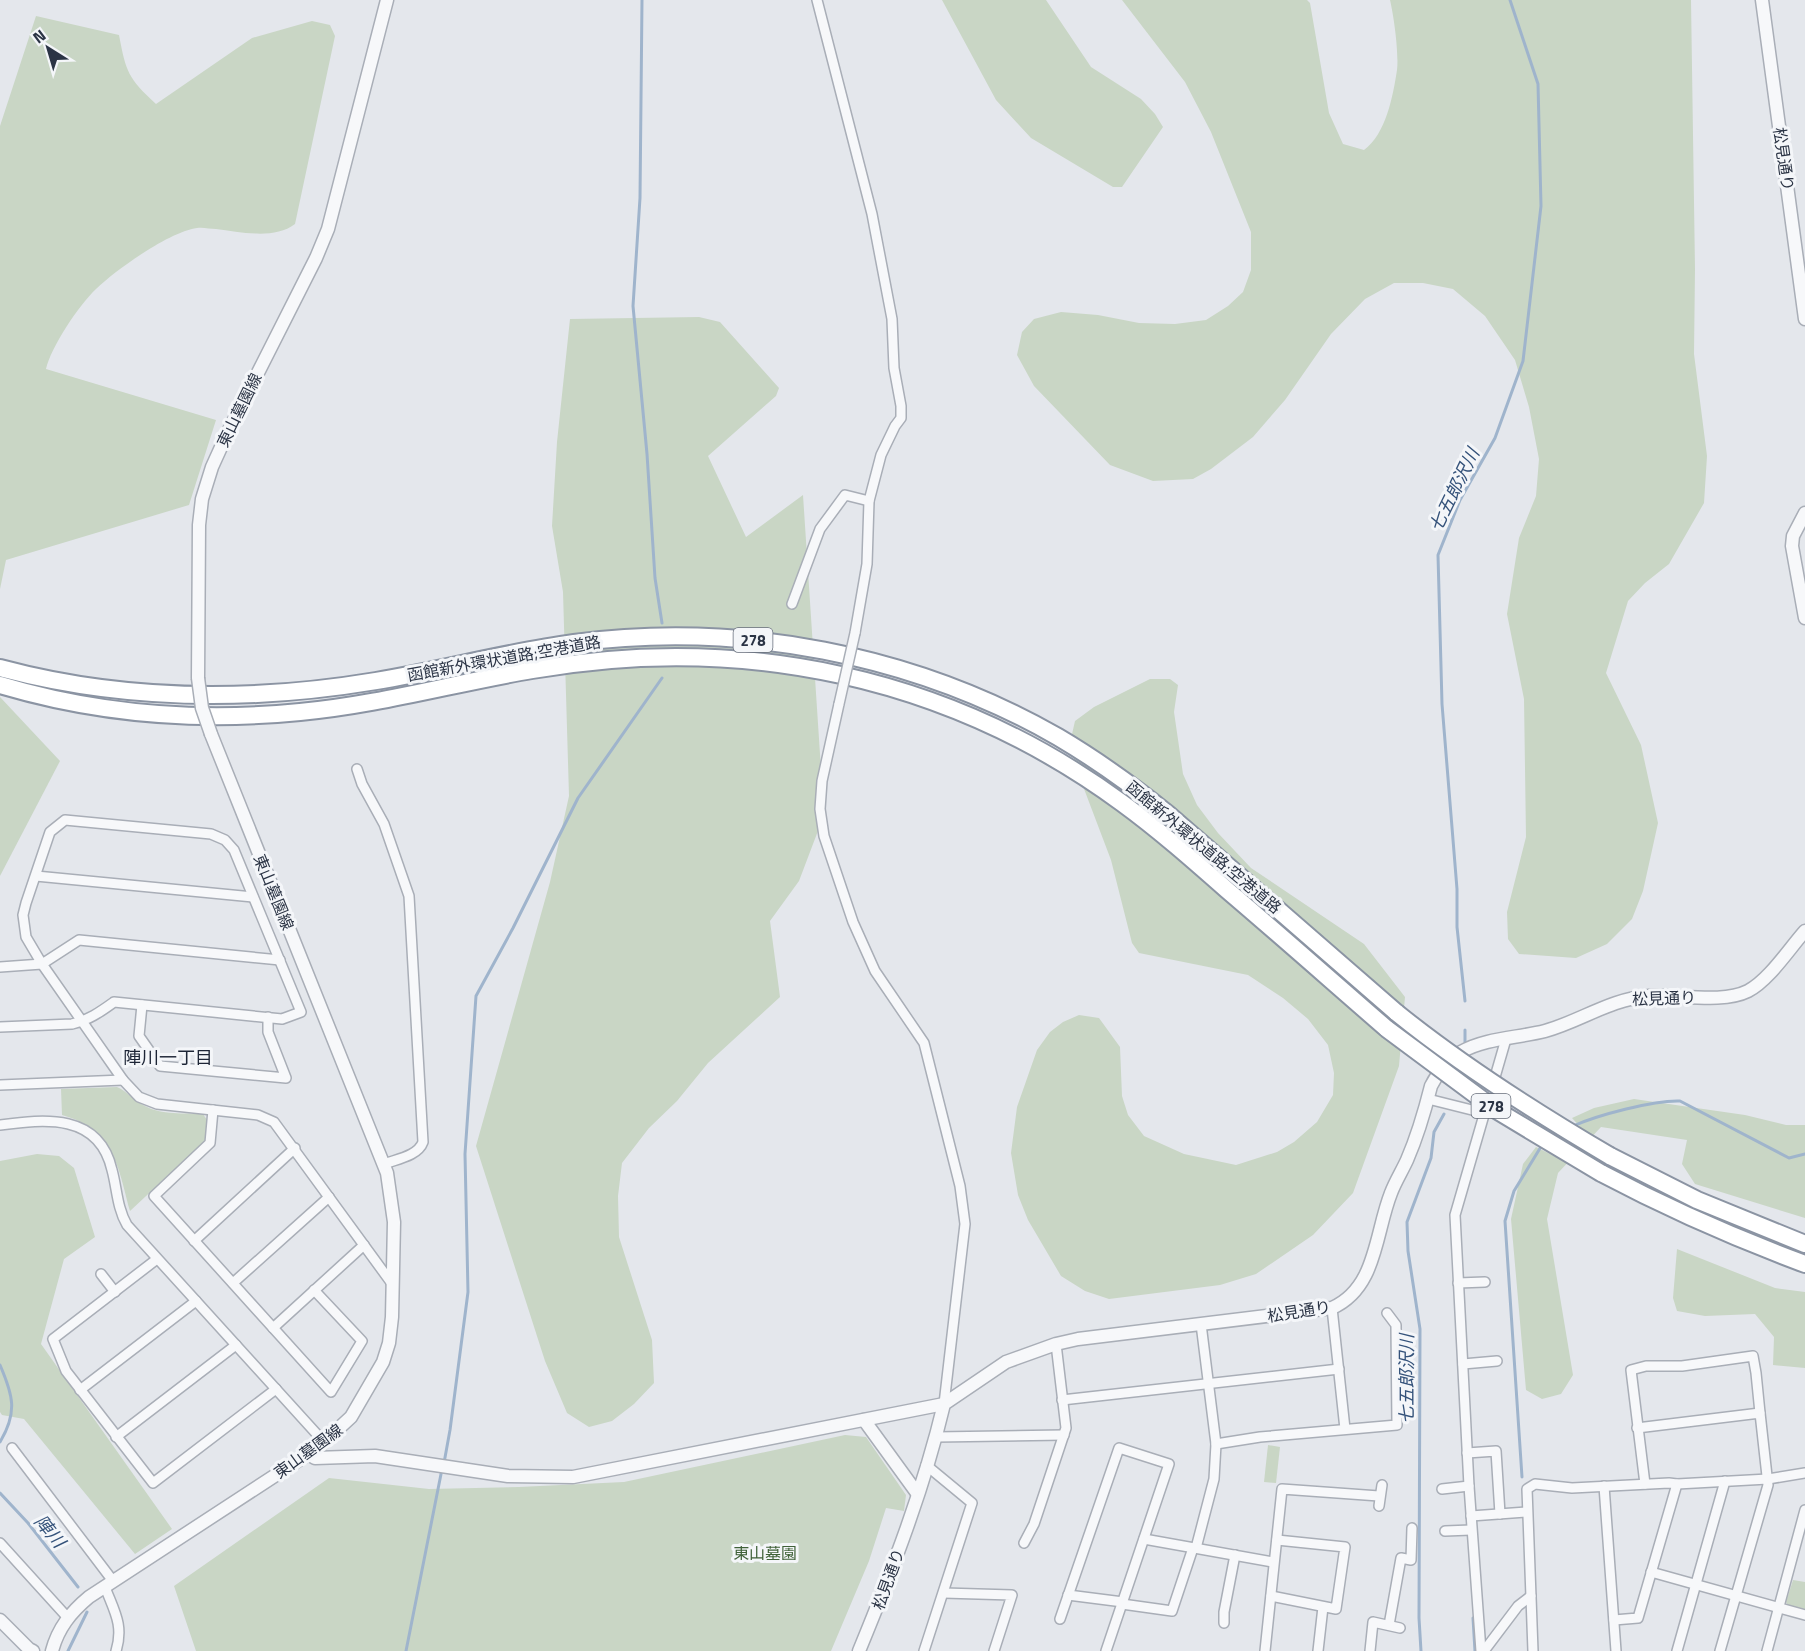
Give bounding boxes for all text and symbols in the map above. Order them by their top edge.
north arrow [18,18,78,78]
text: N [27,23,51,49]
street label: 松見通り [1768,126,1800,192]
street label: 東山墓園線 [211,369,267,451]
water label: 七五郎沢川 [1422,442,1487,536]
road number: 278 [734,628,772,652]
street label: 函館新外環状道路;空港道路 [405,629,603,687]
street label: 函館新外環状道路;空港道路 [1121,775,1287,919]
street label: 東山墓園線 [248,850,300,934]
street label: 松見通り [1632,985,1696,1011]
district label: 陣川一丁目 [123,1044,213,1071]
road number: 278 [1472,1094,1510,1118]
street label: 松見通り [1266,1294,1332,1328]
water label: 七五郎沢川 [1393,1332,1420,1424]
street label: 東山墓園線 [269,1418,347,1484]
water label: 陣川 [28,1509,73,1555]
park label: 東山墓園 [733,1541,797,1565]
street label: 松見通り [866,1545,910,1613]

